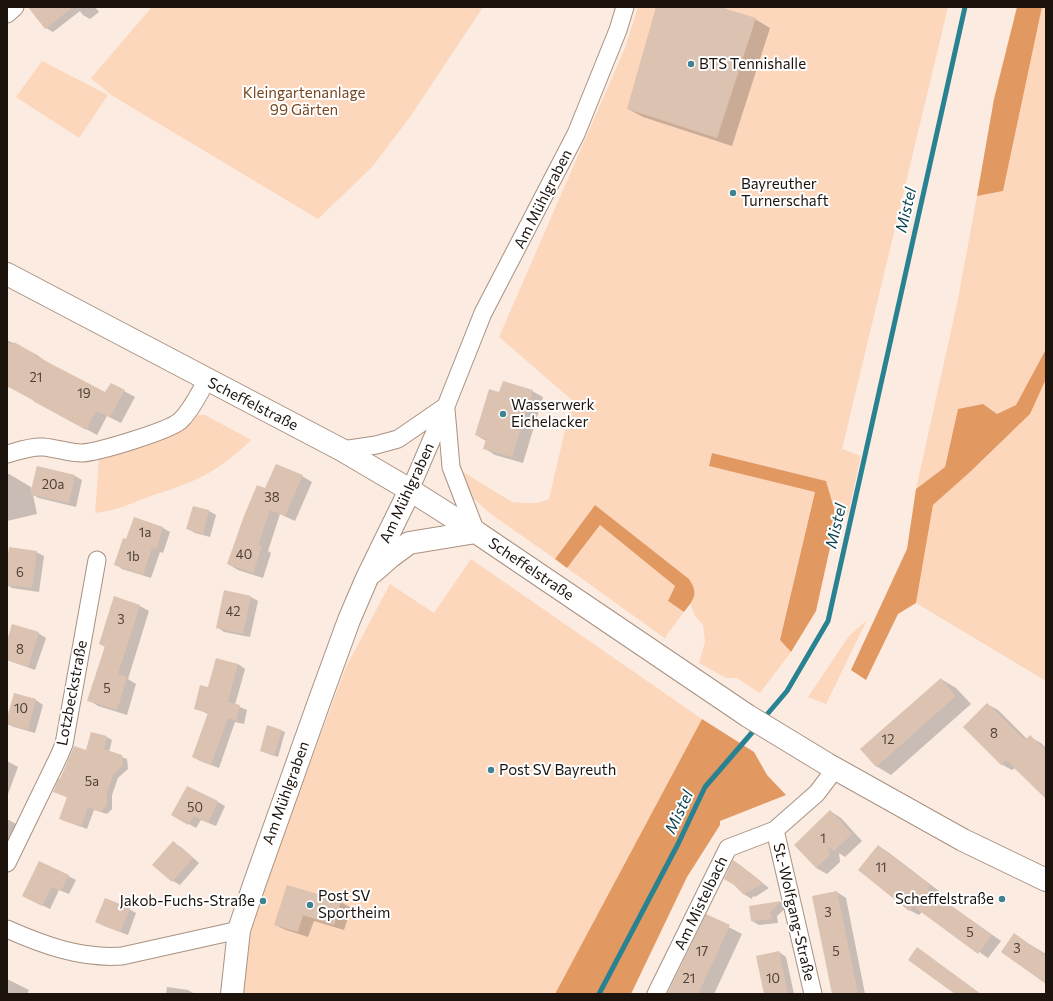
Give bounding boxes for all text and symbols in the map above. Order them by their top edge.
place label: BTS Tennishalle [699,55,806,73]
marker: BTS Tennishalle [686,59,696,69]
park label: Kleingartenanlage 99 Gärten [243,84,365,119]
street label: Am Mühlgraben [510,147,576,251]
place label: Bayreuther Turnerschaft [741,175,829,210]
water label: Mistel [892,186,920,234]
marker: Bayreuther Turnerschaft [728,188,738,198]
house number: 21 [30,370,42,386]
street label: Scheffelstraße [205,373,301,435]
house number: 19 [77,386,91,402]
place label: Wasserwerk Eichelacker [511,396,595,431]
marker: Wasserwerk Eichelacker [498,409,508,419]
street label: Am Mühlgraben [376,440,438,546]
house number: 20a [42,477,64,493]
house number: 38 [264,490,280,506]
water label: Mistel [822,502,850,550]
house number: 1a [139,525,151,541]
street label: Scheffelstraße [485,534,577,604]
house number: 40 [236,547,252,563]
house number: 1b [126,549,140,565]
house number: 6 [16,565,24,581]
house number: 42 [226,604,240,620]
house number: 3 [117,612,125,628]
street label: Lotzbeckstraße [53,639,91,747]
house number: 8 [16,642,24,658]
house number: 5 [103,681,111,697]
house number: 10 [14,701,28,717]
house number: 8 [990,726,998,742]
house number: 12 [882,732,894,748]
street label: Am Mühlgraben [259,739,313,847]
place label: Post SV Bayreuth [499,761,616,779]
marker: Post SV Bayreuth [486,765,496,775]
house number: 5a [85,774,99,790]
water label: Mistel [661,787,697,837]
house number: 50 [187,800,203,816]
house number: 1 [820,831,826,847]
street label: St.-Wolfgang-Straße [769,841,819,983]
street label: Am Mistelbach [671,853,731,953]
house number: 11 [875,860,887,876]
place label: Post SV Sportheim [318,887,390,922]
place label: Scheffelstraße [895,890,994,908]
place label: Jakob-Fuchs-Straße [119,892,255,910]
marker: Scheffelstraße [997,894,1007,904]
marker: Jakob-Fuchs-Straße [258,896,268,906]
marker: Post SV Sportheim [305,900,315,910]
house number: 3 [824,905,832,921]
house number: 5 [966,925,974,941]
house number: 3 [1013,941,1021,957]
house number: 17 [696,944,708,960]
house number: 5 [832,944,840,960]
house number: 21 [683,971,695,987]
house number: 10 [766,971,780,987]

